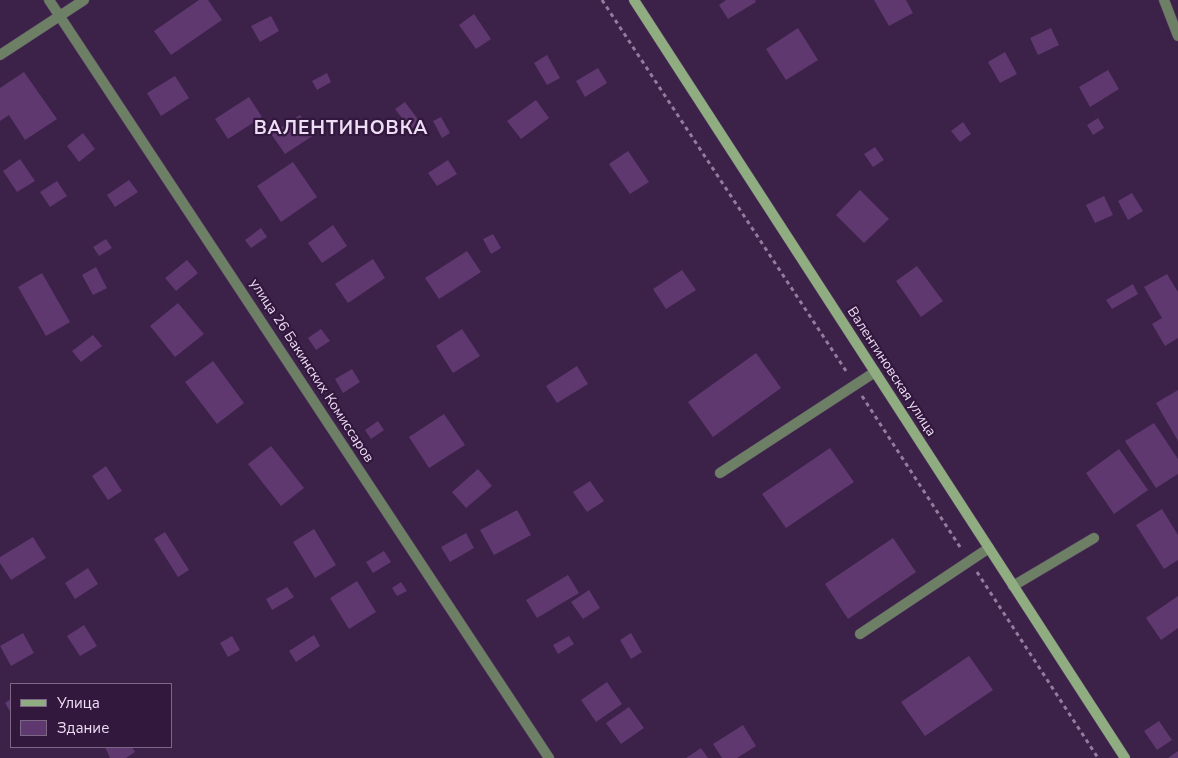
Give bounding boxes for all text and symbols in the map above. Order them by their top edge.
district label: ВАЛЕНТИНОВКА [252,118,430,140]
street label: улица 26 Бакинских Комиссаров [245,276,377,466]
street label: Валентиновская улица [843,304,939,440]
legend [10,683,172,748]
text: Улица [57,693,100,713]
text: Здание [57,718,109,738]

